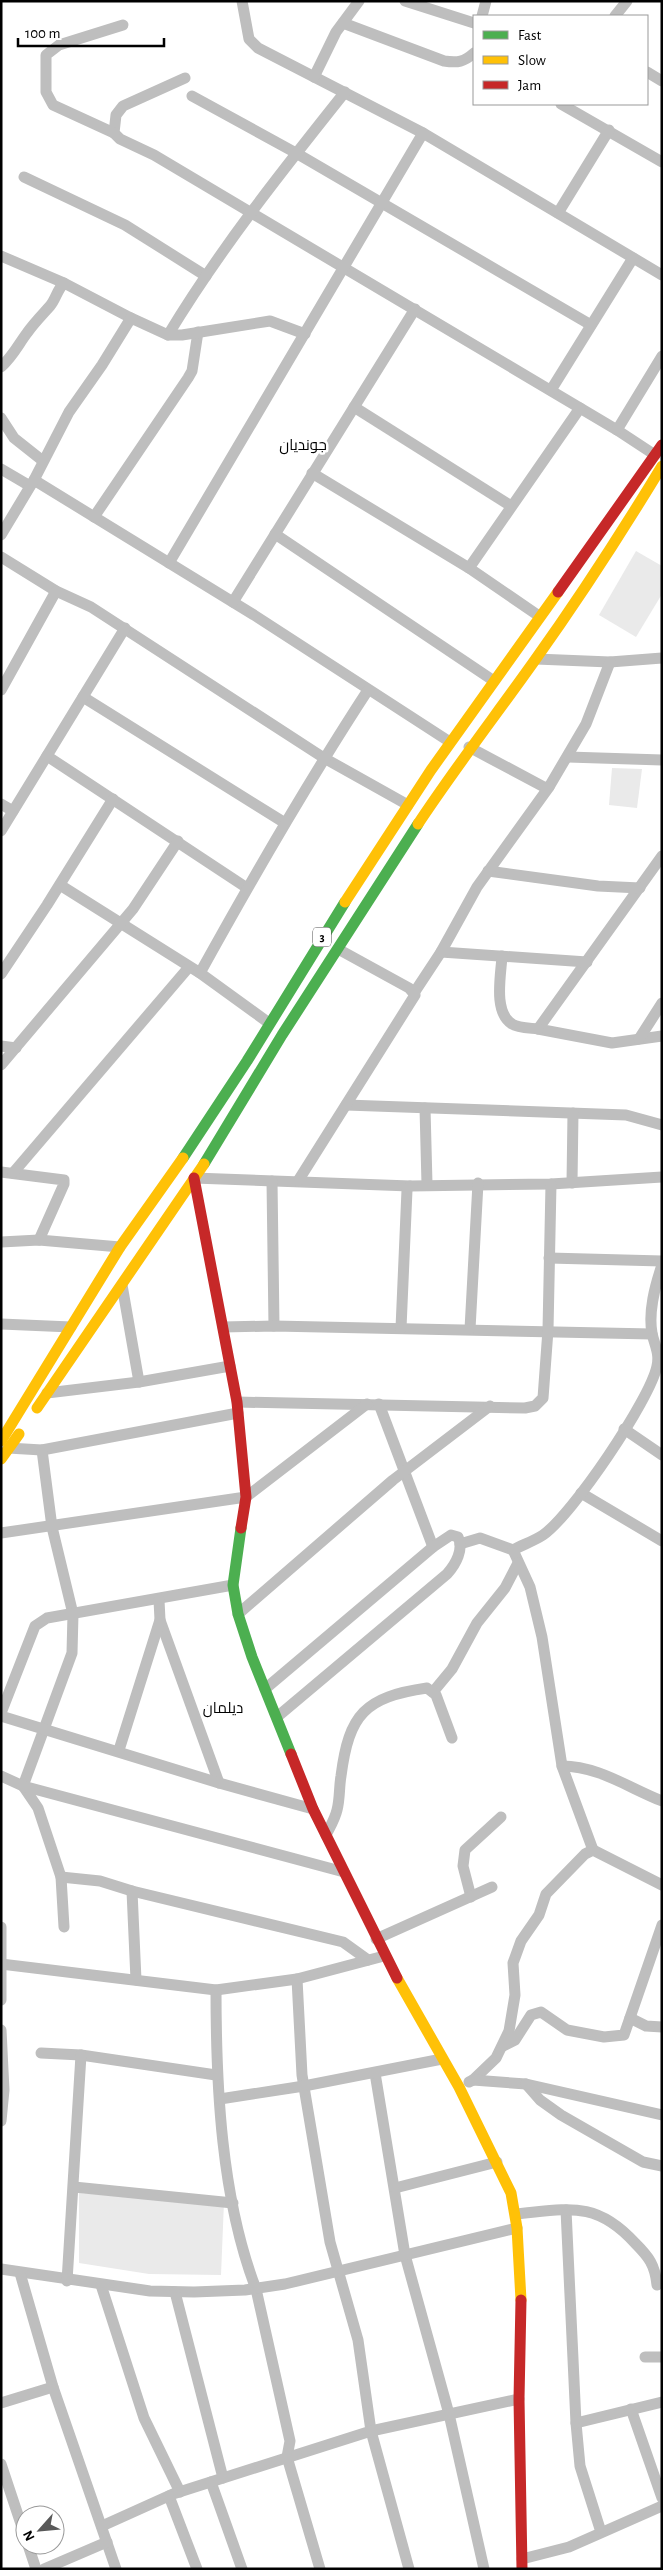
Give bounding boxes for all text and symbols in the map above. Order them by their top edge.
scale bar [18,15,164,47]
legend [473,15,648,105]
text: 100 m [25,26,60,41]
text: Fast [518,28,542,43]
text: Slow [518,53,546,68]
text: Jam [518,78,541,93]
district label: جوندیان [279,438,327,455]
road number: 3 [313,928,331,946]
district label: دیلمان [203,1701,243,1718]
north arrow [15,2505,65,2555]
text: N [21,2528,38,2543]

